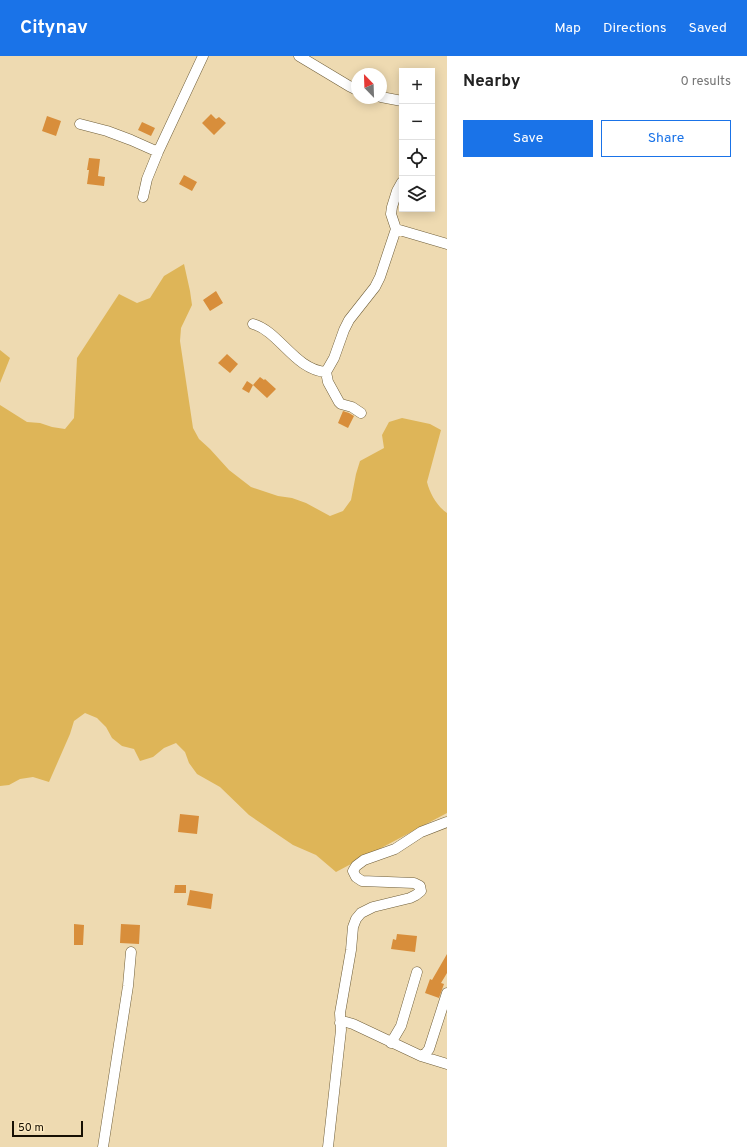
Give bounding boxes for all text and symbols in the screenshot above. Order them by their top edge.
text: Citynav [20,16,88,40]
text: Map [555,20,581,37]
text: Directions [603,20,667,37]
text: Saved [689,20,727,37]
north arrow [351,68,387,104]
map controls [399,68,435,212]
button: + [399,68,435,104]
text: Nearby [463,71,520,93]
text: 0 results [680,74,731,90]
button: − [399,104,435,140]
button: Save [463,120,593,157]
button: Share [601,120,731,157]
button: locate [399,140,435,176]
button: layers [399,176,435,212]
scale bar [12,1119,83,1138]
text: 50 m [18,1121,44,1135]

